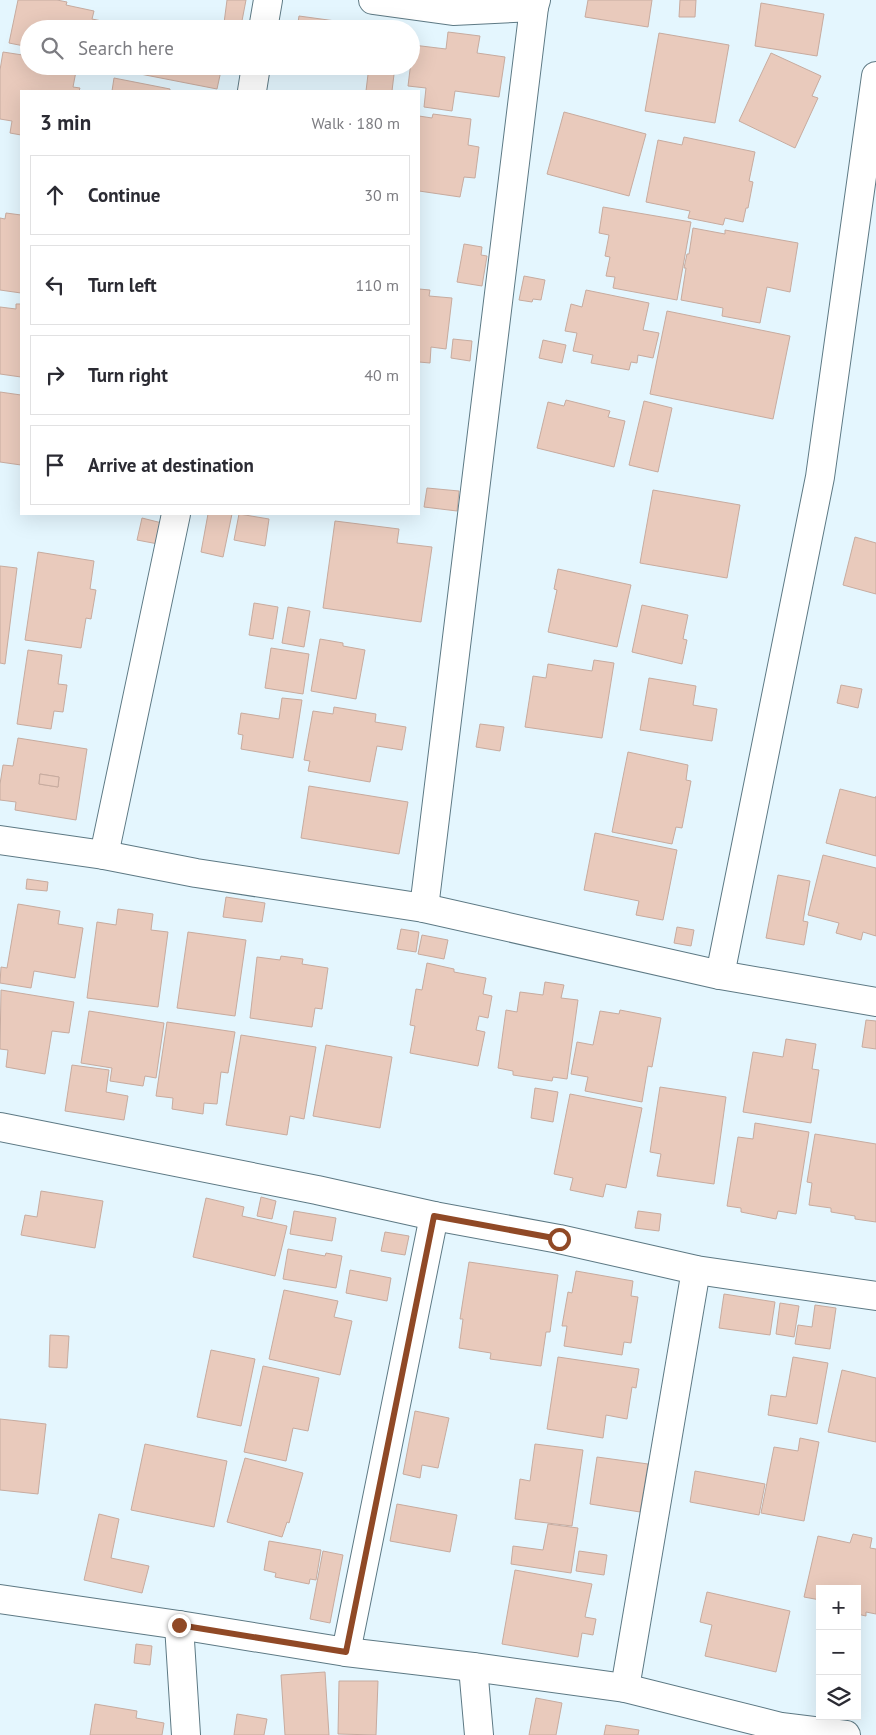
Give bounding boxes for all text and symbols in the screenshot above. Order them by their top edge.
search box [20,20,420,75]
icon: search [38,34,66,62]
text: Search here [78,36,174,60]
text: 3 min [40,109,91,136]
text: Walk · 180 m [311,113,400,133]
icon: ahead [41,181,69,209]
text: Continue [88,183,160,207]
text: 30 m [364,185,399,205]
icon: left [41,271,69,299]
text: Turn left [88,273,157,297]
text: 110 m [356,275,399,295]
icon: right [41,361,69,389]
text: Turn right [88,363,168,387]
text: 40 m [364,365,399,385]
icon: arrive [41,451,69,479]
text: Arrive at destination [88,453,254,477]
route start [548,1228,571,1251]
map controls [816,1585,861,1720]
button: + [816,1585,861,1630]
route end [168,1614,191,1637]
button: − [816,1630,861,1675]
button: layers [816,1675,861,1720]

